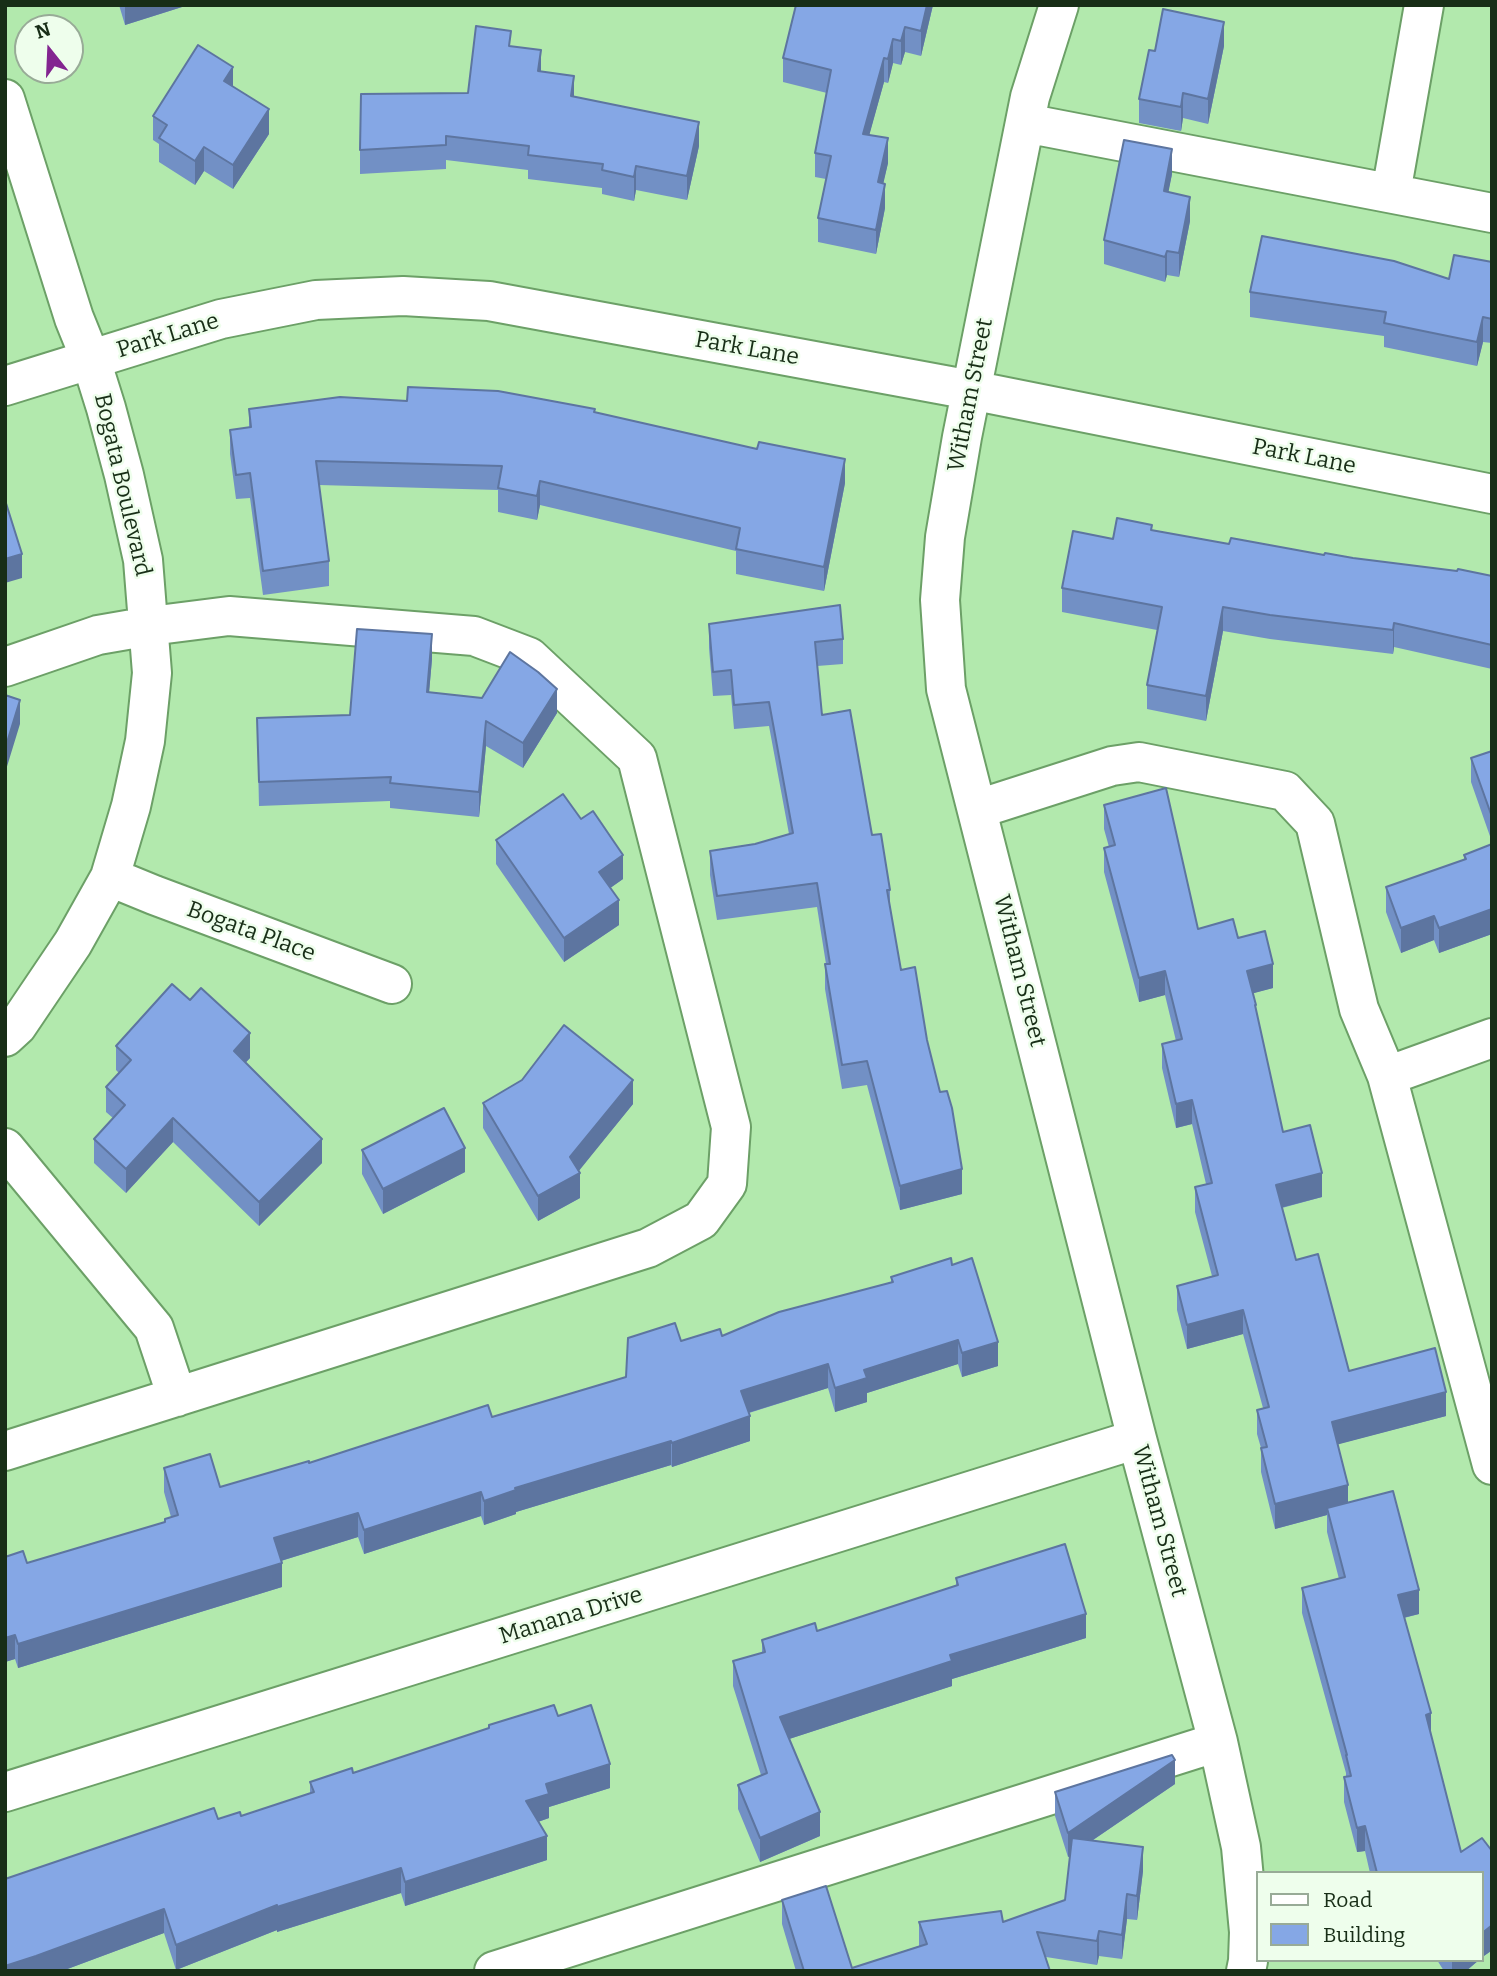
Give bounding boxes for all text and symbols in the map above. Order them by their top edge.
north arrow [14,14,84,84]
text: N [32,17,53,44]
street label: Park Lane [114,307,222,365]
street label: Witham Street [943,316,999,474]
street label: Park Lane [693,326,801,372]
street label: Bogata Boulevard [88,391,156,579]
street label: Park Lane [1250,433,1358,481]
street label: Witham Street [987,892,1051,1050]
street label: Bogata Place [183,896,319,968]
street label: Witham Street [1126,1442,1192,1600]
street label: Manana Drive [496,1581,646,1651]
legend [1256,1871,1483,1962]
text: Road [1323,1887,1372,1913]
text: Building [1323,1922,1405,1948]

